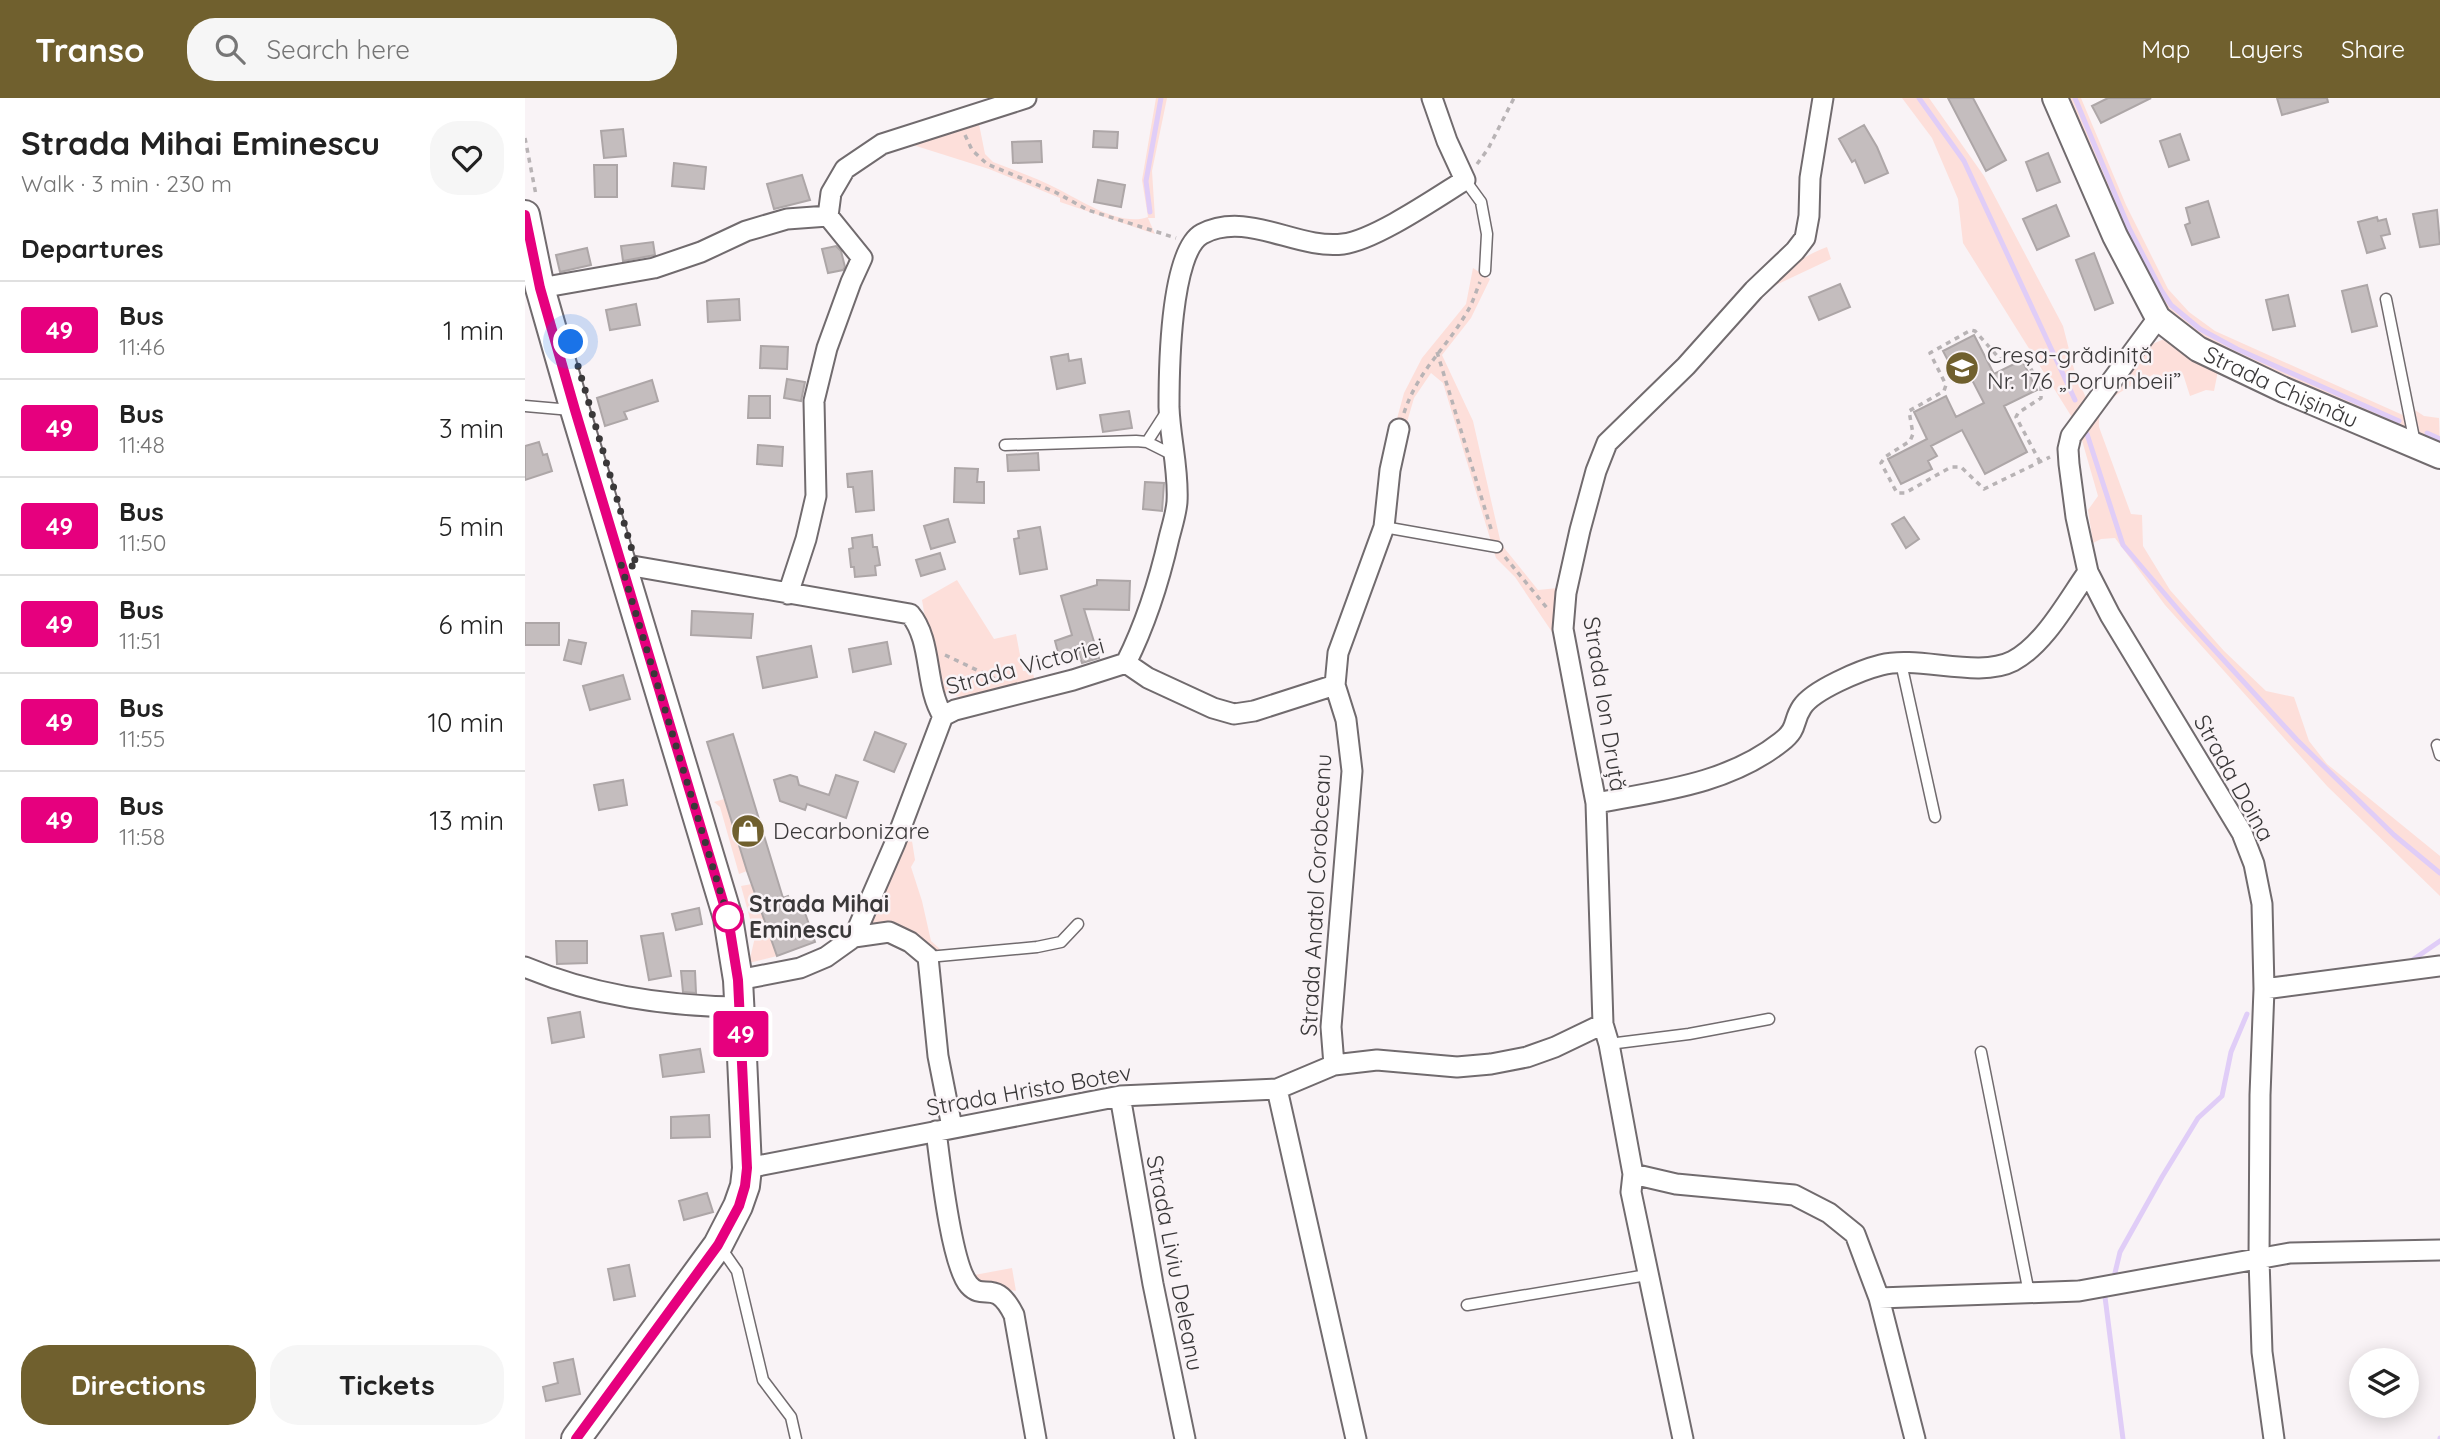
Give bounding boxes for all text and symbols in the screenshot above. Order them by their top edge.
search box [187,18,677,81]
text: Transo [35,29,145,70]
icon: search [211,30,249,68]
text: Search here [267,33,410,66]
text: Map [2141,34,2190,64]
text: Layers [2228,34,2303,64]
text: Share [2341,34,2405,64]
button: heart [430,121,504,195]
text: Strada Mihai Eminescu [21,122,380,163]
text: Walk · 3 min · 230 m [21,169,232,198]
text: Departures [21,232,164,265]
text: Bus [119,299,164,332]
text: 1 min [443,314,504,347]
text: 49 [46,315,73,345]
your location [553,324,588,359]
text: 11:46 [119,332,165,361]
street label: Strada Chișinău [2199,339,2363,434]
place label: Creşa-grădiniţă Nr. 176 „Porumbeii” [1987,340,2181,395]
school or university icon: Creşa-grădiniţă Nr. 176 „Porumbeii” [1943,349,1981,387]
text: Bus [119,397,164,430]
text: 3 min [439,412,504,445]
text: 49 [46,413,73,443]
text: 11:48 [119,430,165,459]
text: Bus [119,495,164,528]
text: 5 min [438,510,504,543]
text: 49 [46,511,73,541]
text: 11:50 [119,528,167,557]
text: Bus [119,593,164,626]
text: 6 min [439,608,504,641]
text: 49 [46,609,73,639]
street label: Strada Ion Druță [1577,614,1634,794]
text: 11:51 [119,626,161,655]
street label: Strada Victoriei [942,630,1107,701]
text: Bus [119,691,164,724]
text: 10 min [428,706,504,739]
text: 49 [46,707,73,737]
street label: Strada Doina [2188,709,2281,846]
text: 11:55 [119,724,165,753]
street label: Strada Anatol Corobceanu [1294,753,1337,1037]
text: Bus [119,789,164,822]
text: 13 min [429,804,504,837]
text: 49 [46,805,73,835]
shop icon: Decarbonizare [729,812,767,850]
place label: Decarbonizare [773,816,930,845]
text: 11:58 [119,822,165,851]
place label: Strada Mihai Eminescu [749,889,889,944]
marker: Strada Mihai Eminescu [713,902,743,932]
line badge: 49 [709,1011,773,1057]
text: 49 [727,1019,755,1049]
street label: Strada Hristo Botev [924,1057,1134,1122]
street label: Strada Liviu Deleanu [1140,1153,1211,1373]
button: Directions [21,1345,256,1425]
button: Tickets [270,1345,504,1425]
map controls [2349,1348,2419,1418]
button: layers [2349,1348,2419,1418]

